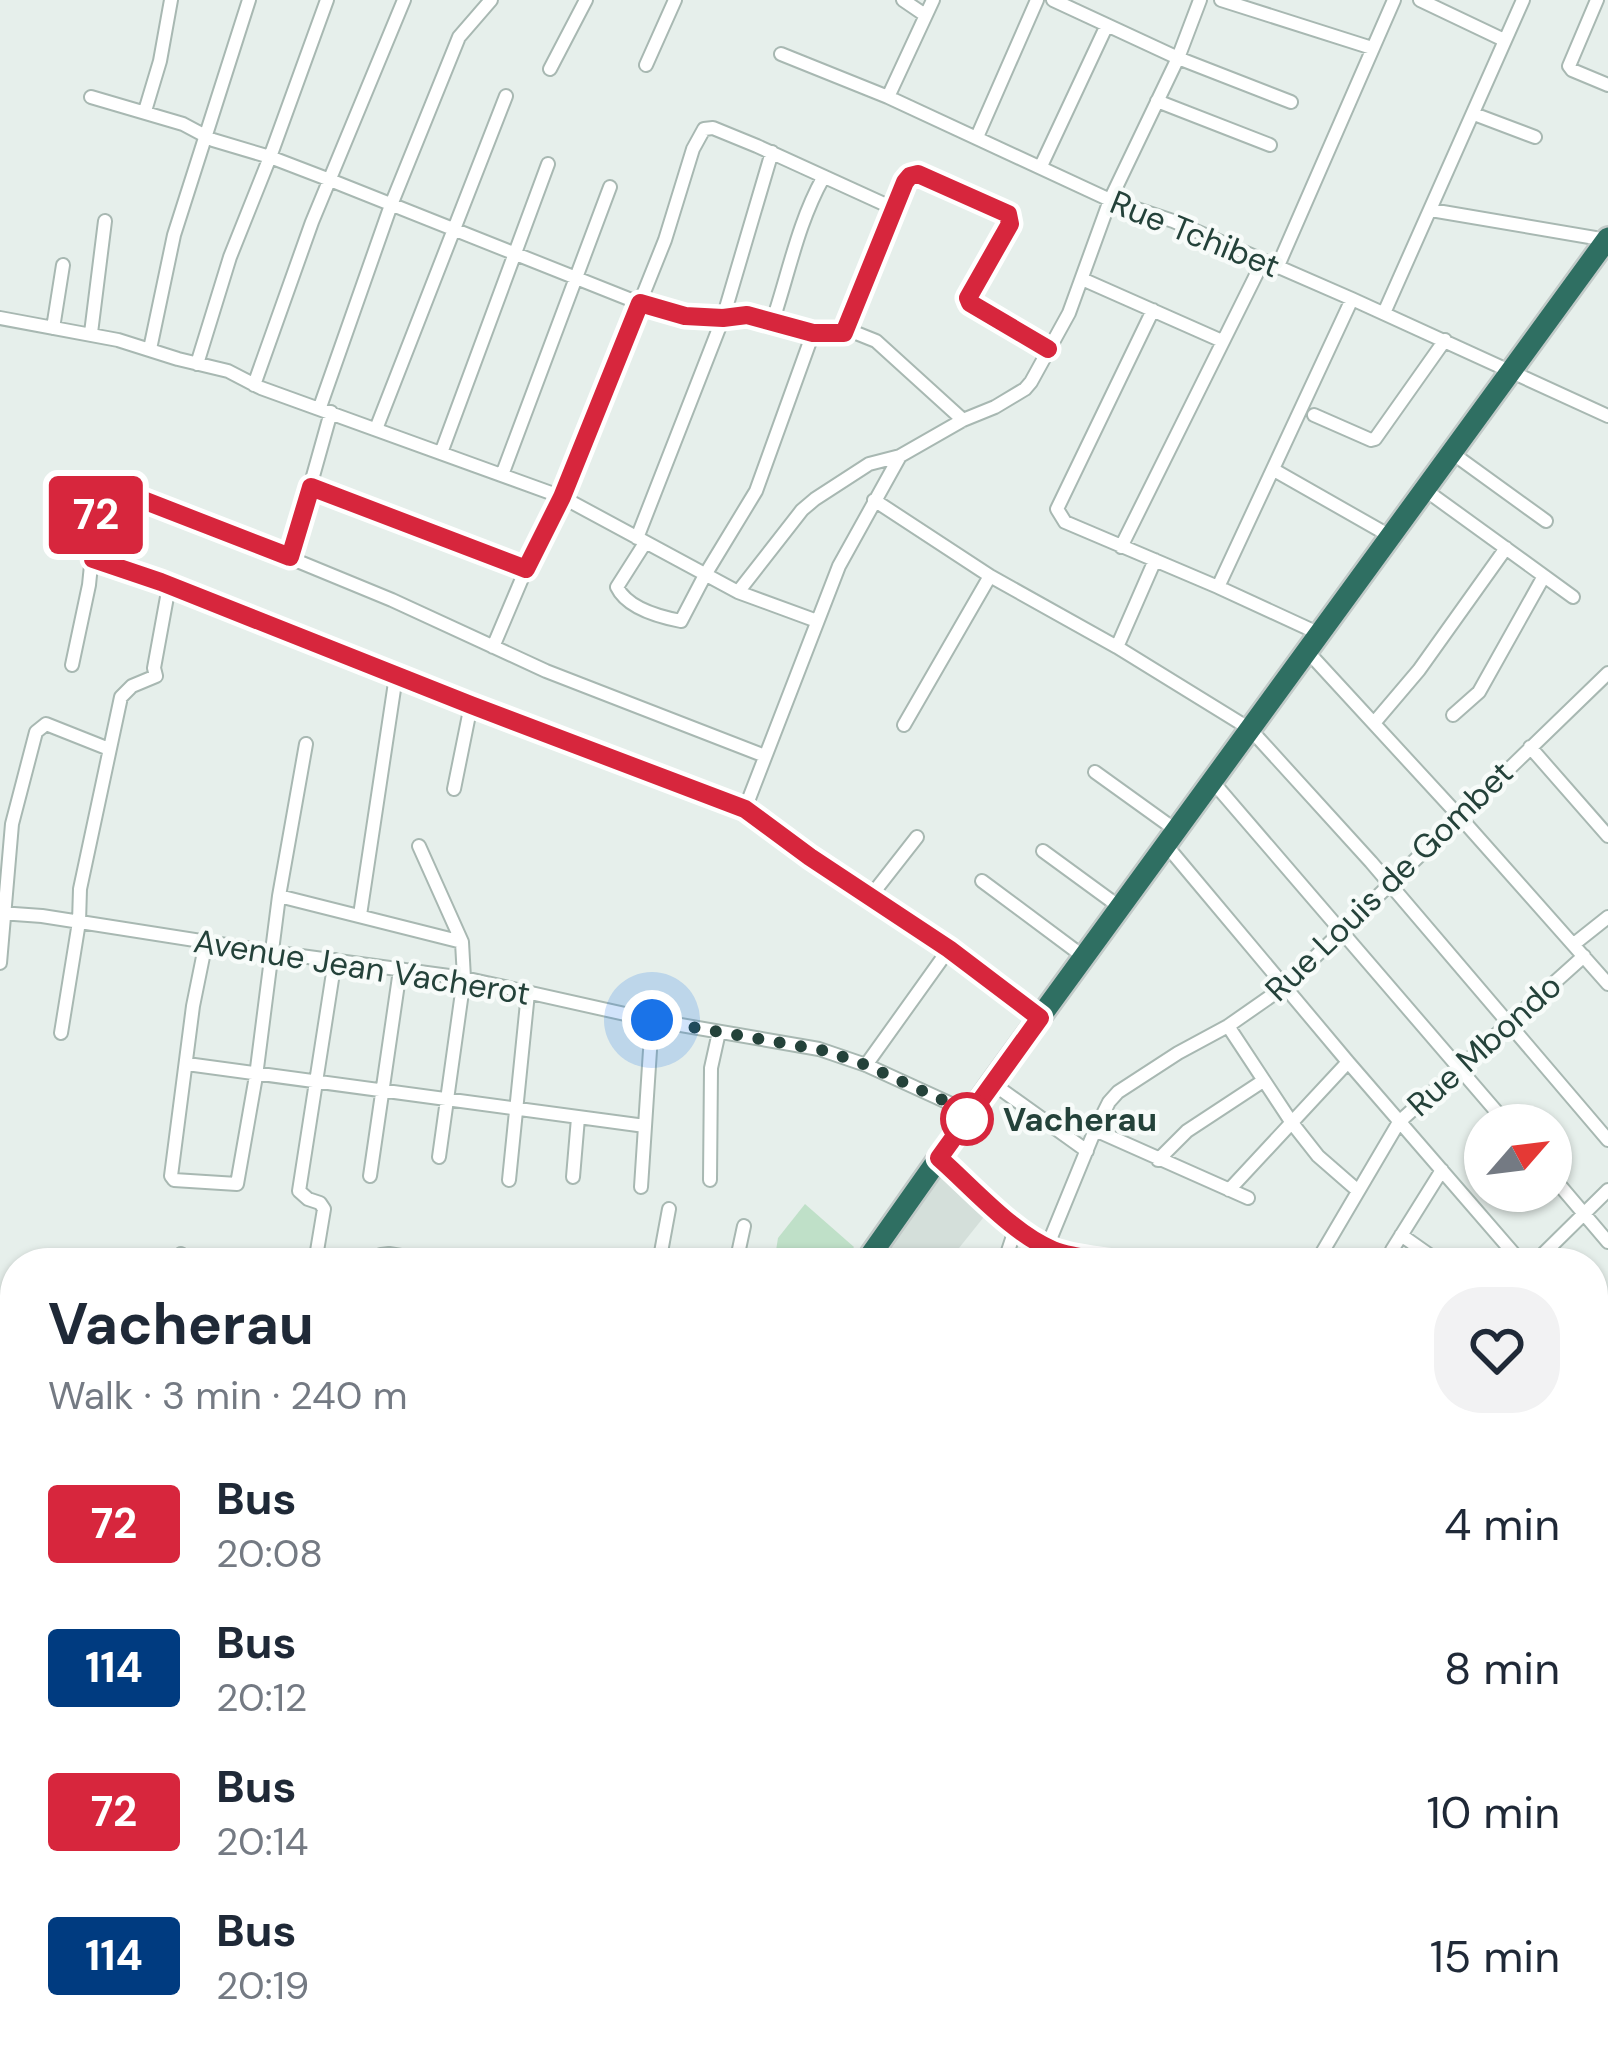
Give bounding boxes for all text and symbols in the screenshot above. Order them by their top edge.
street label: Rue Tchibet [1104,181,1286,287]
line badge: 72 [42,476,150,554]
text: 72 [73,487,119,542]
street label: Rue Louis de Gombet [1256,751,1522,1011]
street label: Avenue Jean Vacherot [191,919,533,1015]
street label: Rue Mbondo [1398,964,1570,1126]
your location [622,990,682,1050]
marker: Vacherau [942,1094,992,1144]
place label: Vacherau [1003,1098,1157,1141]
north arrow [1464,1104,1572,1212]
map controls [1464,1104,1572,1212]
text: Vacherau [48,1287,314,1362]
button: heart [1434,1287,1560,1413]
text: Walk · 3 min · 240 m [48,1370,408,1421]
text: Bus [216,1469,296,1528]
text: 4 min [1444,1495,1560,1554]
text: 72 [91,1496,137,1551]
text: 20:08 [216,1528,323,1579]
text: Bus [216,1613,296,1672]
text: 8 min [1444,1639,1560,1698]
text: 114 [85,1640,143,1695]
text: 20:12 [216,1672,307,1723]
text: Bus [216,1757,296,1816]
text: 10 min [1426,1783,1560,1842]
text: 72 [91,1784,137,1839]
text: 20:14 [216,1816,308,1867]
text: Bus [216,1901,296,1960]
text: 15 min [1430,1927,1560,1986]
text: 114 [85,1928,143,1983]
text: 20:19 [216,1960,309,2011]

